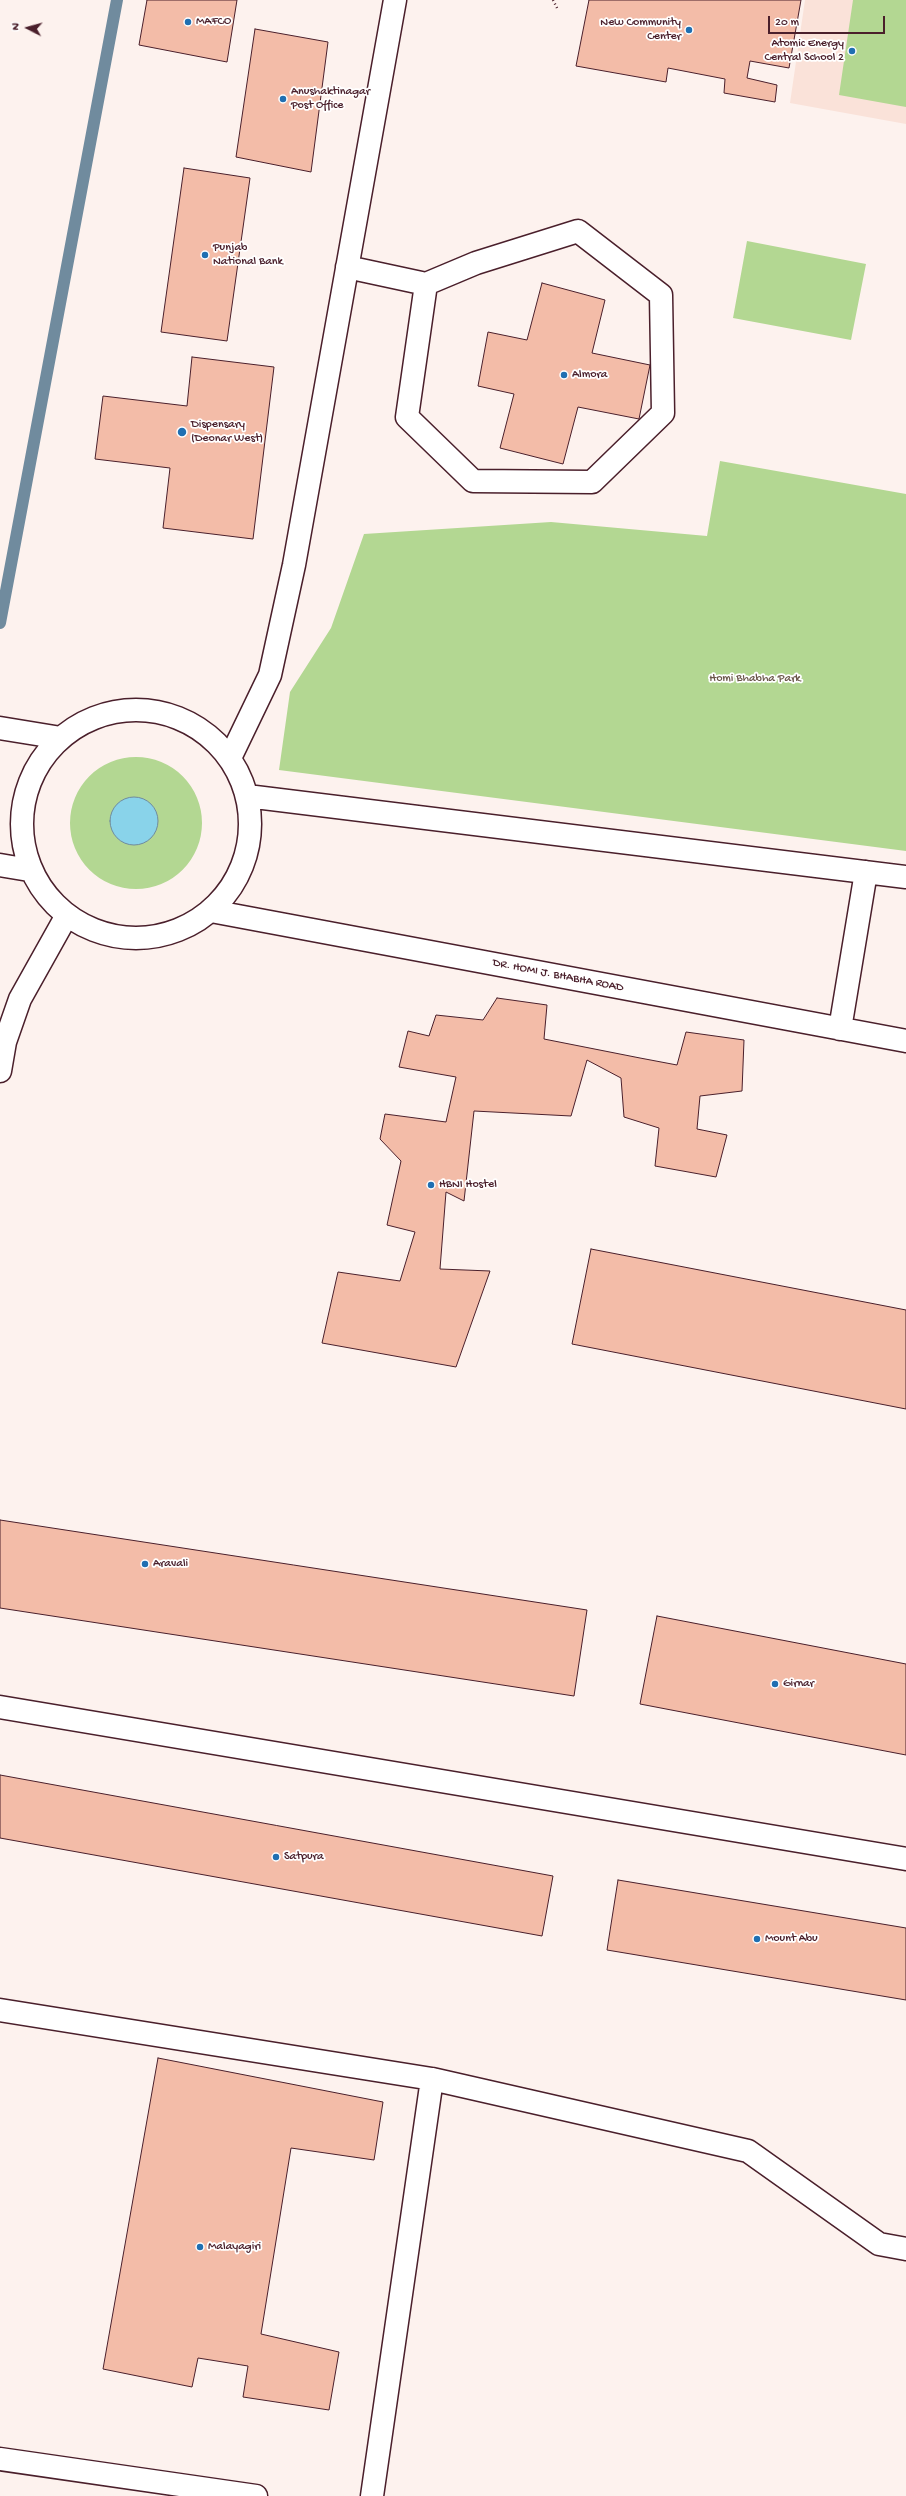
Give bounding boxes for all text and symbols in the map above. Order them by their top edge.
north arrow [8,8,48,48]
scale bar [770,8,887,34]
place label: MAFCO [196,15,231,29]
place label: New Community Center [600,16,681,44]
text: 20 m [775,16,799,30]
marker: MAFCO [183,17,193,27]
text: N [10,23,22,31]
marker: New Community Center [684,25,694,35]
place label: Atomic Energy Central School 2 [764,37,844,65]
marker: Atomic Energy Central School 2 [847,46,857,56]
place label: Anushaktinagar Post Office [291,85,370,113]
marker: Anushaktinagar Post Office [278,94,288,104]
place label: Punjab National Bank [213,241,283,269]
marker: Punjab National Bank [200,250,210,260]
place label: Almora [572,368,607,382]
marker: Almora [559,370,569,380]
place label: Dispensary (Deonar West) [191,418,263,446]
marker: Dispensary (Deonar West) [176,426,188,438]
park label: Homi Bhabha Park [709,672,801,686]
street label: DR. HOMI J. BHABHA ROAD [491,956,625,996]
place label: HBNI Hostel [439,1178,497,1192]
marker: HBNI Hostel [426,1180,436,1190]
place label: Aravali [153,1557,188,1571]
marker: Aravali [140,1559,150,1569]
place label: Girnar [783,1677,814,1691]
marker: Girnar [770,1679,780,1689]
place label: Satpura [284,1850,324,1864]
marker: Satpura [271,1852,281,1862]
place label: Mount Abu [765,1932,818,1946]
marker: Mount Abu [752,1934,762,1944]
place label: Malayagiri [208,2240,261,2254]
marker: Malayagiri [195,2242,205,2252]

